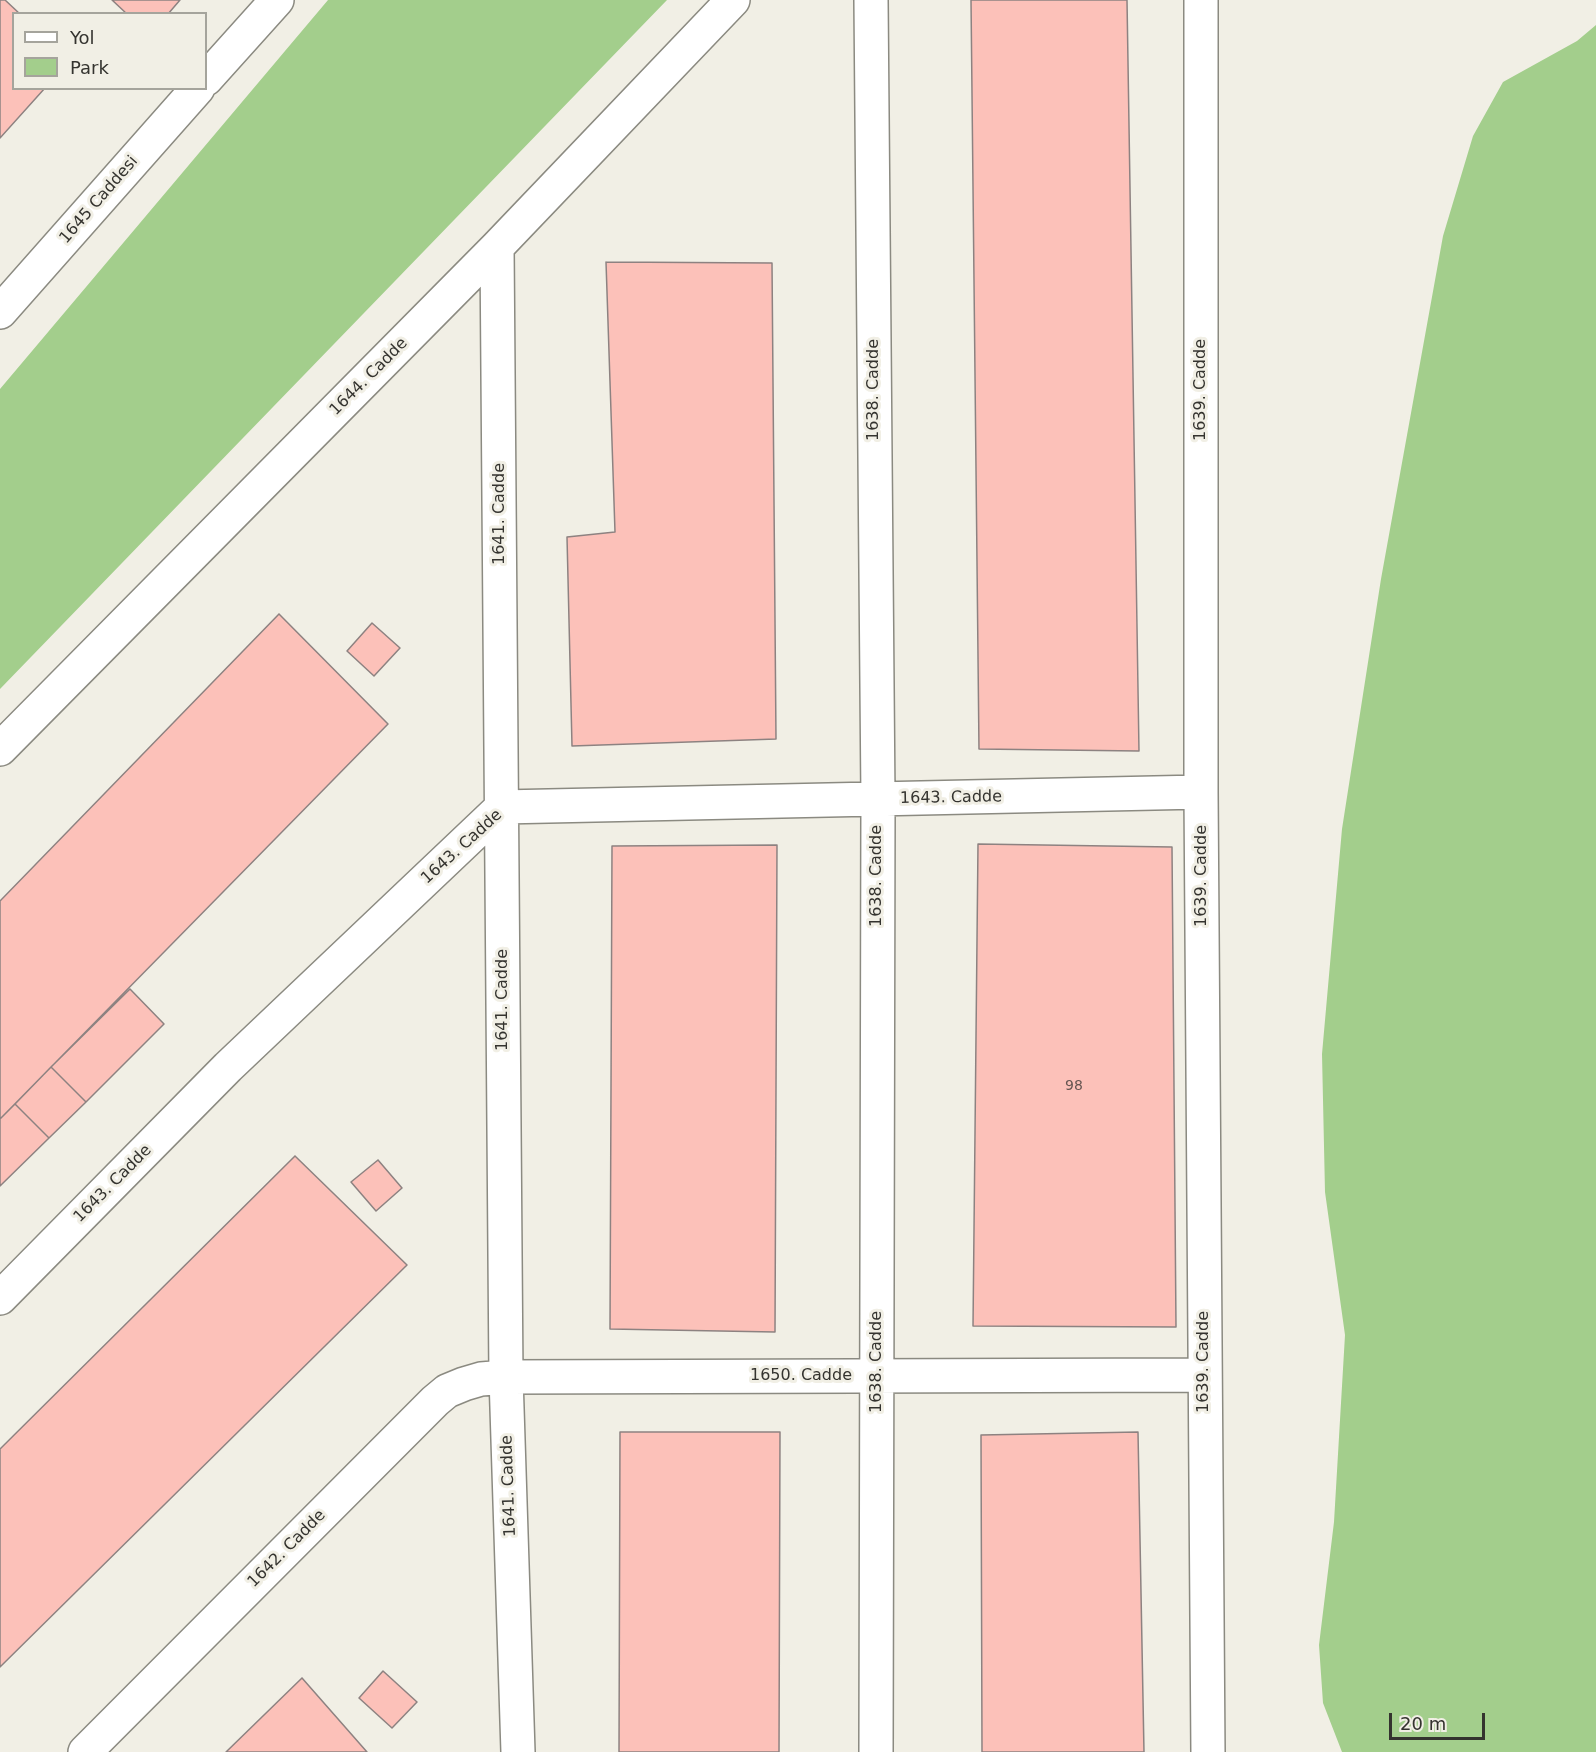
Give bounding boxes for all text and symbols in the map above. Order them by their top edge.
legend [12,12,207,90]
text: Yol [70,27,95,48]
text: Park [70,57,109,78]
street label: 1645 Caddesi [56,152,142,248]
street label: 1644. Cadde [326,334,412,420]
street label: 1638. Cadde [864,339,884,441]
street label: 1639. Cadde [1191,339,1211,441]
street label: 1641. Cadde [490,463,510,565]
street label: 1643. Cadde [900,788,1002,808]
street label: 1643. Cadde [418,806,506,888]
street label: 1638. Cadde [867,825,887,927]
street label: 1639. Cadde [1192,825,1212,927]
street label: 1641. Cadde [493,949,513,1051]
house number: 98 [1065,1078,1083,1094]
street label: 1643. Cadde [70,1141,156,1227]
street label: 1638. Cadde [867,1311,887,1413]
street label: 1639. Cadde [1194,1311,1214,1413]
street label: 1650. Cadde [750,1366,852,1386]
street label: 1641. Cadde [498,1435,520,1537]
street label: 1642. Cadde [244,1506,330,1592]
scale bar [1392,1701,1488,1739]
text: 20 m [1400,1713,1446,1734]

